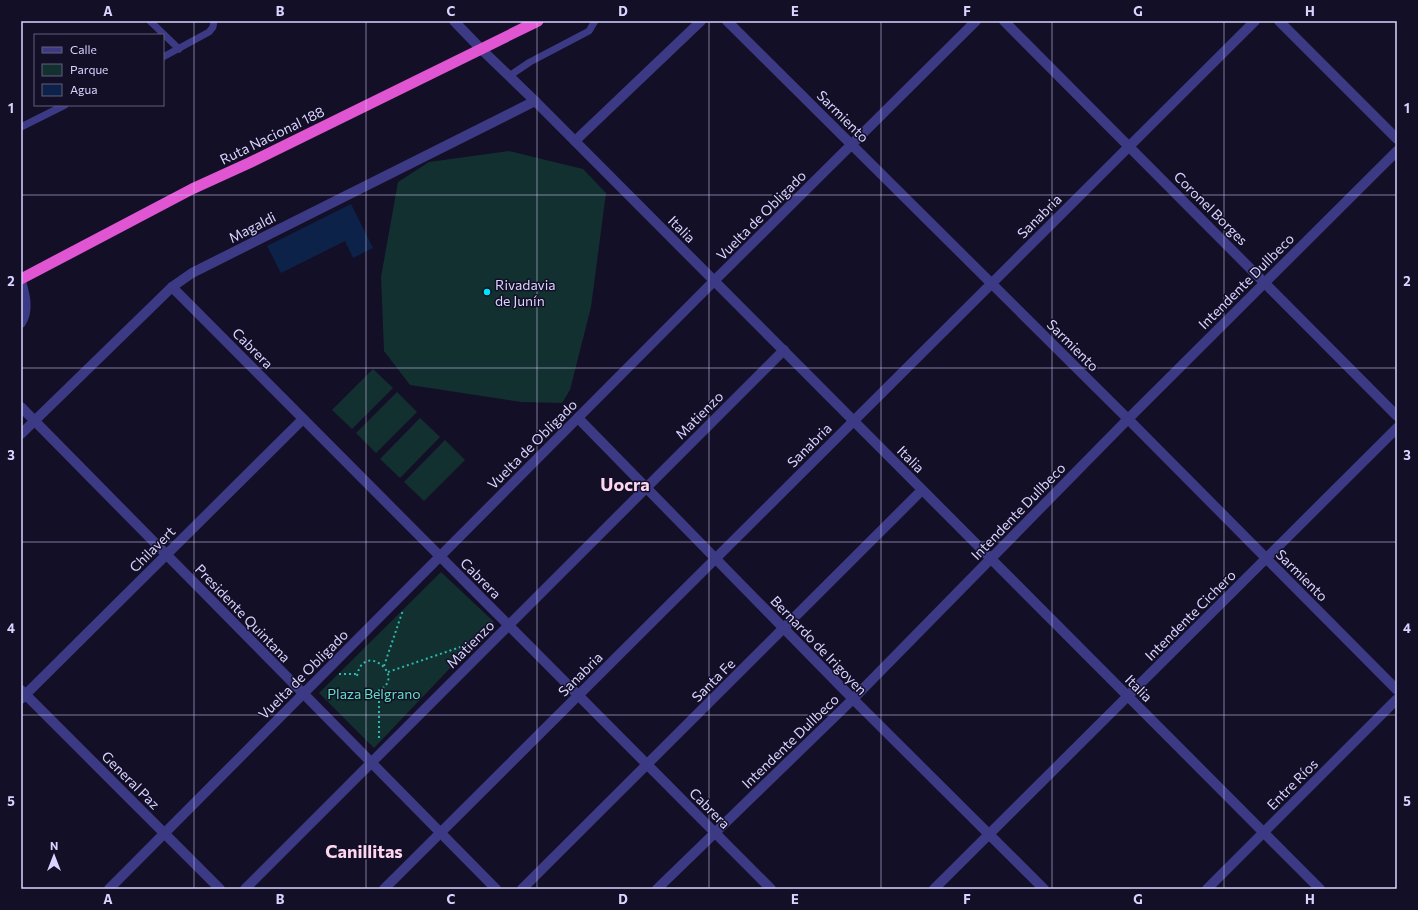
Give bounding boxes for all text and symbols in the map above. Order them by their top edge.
text: A [103,3,113,19]
text: B [276,3,285,19]
text: C [447,3,456,19]
text: D [618,3,628,19]
text: E [791,3,799,19]
text: F [963,3,971,19]
text: G [1133,3,1143,19]
text: H [1305,3,1315,19]
legend [34,34,164,106]
text: Calle [70,42,97,56]
text: Parque [70,62,108,76]
text: Agua [70,82,98,96]
street label: Sarmiento [814,87,872,145]
text: 1 [8,100,14,116]
text: 1 [1404,100,1410,116]
street label: Ruta Nacional 188 [217,102,327,168]
street label: Vuelta de Obligado [713,167,809,263]
street label: Coronel Borges [1171,168,1251,248]
street label: Sanabria [1013,190,1065,242]
street label: Magaldi [226,208,278,246]
street label: Italia [665,212,699,246]
street label: Intendente Dullbeco [1195,230,1297,332]
text: 2 [7,273,15,289]
text: 2 [1403,273,1411,289]
place label: Rivadavia de Junín [495,276,556,309]
marker: Rivadavia de Junín [482,287,492,297]
street label: Sarmiento [1044,316,1102,374]
street label: Cabrera [229,324,277,372]
street label: Matienzo [672,388,726,442]
street label: Vuelta de Obligado [484,396,580,492]
street label: Sanabria [783,419,835,471]
street label: Italia [894,442,928,476]
text: 3 [7,447,15,463]
text: 3 [1403,447,1411,463]
street label: Intendente Dullbeco [967,459,1069,563]
district label: Uocra [600,473,650,495]
street label: Chilavert [126,522,179,575]
street label: Sarmiento [1273,546,1331,604]
street label: Cabrera [457,554,505,602]
street label: Presidente Quintana [192,560,294,666]
street label: Intendente Cichero [1141,566,1239,664]
street label: Bernardo de Irigoyen [767,592,871,698]
street label: Matienzo [443,617,497,671]
text: 4 [7,620,15,636]
text: 4 [1403,620,1411,636]
street label: Vuelta de Obligado [255,626,351,722]
street label: Sanabria [554,648,606,700]
street label: Santa Fe [688,655,738,705]
street label: Italia [1122,671,1156,705]
park label: Plaza Belgrano [327,685,421,702]
street label: Intendente Dullbeco [738,690,842,792]
street label: General Paz [98,747,164,813]
street label: Entre Ríos [1263,755,1321,813]
street label: Cabrera [686,784,734,832]
text: 5 [7,793,15,809]
text: 5 [1403,793,1411,809]
north arrow [34,836,74,876]
text: N [50,839,58,852]
district label: Canillitas [325,840,403,862]
text: A [103,891,113,907]
text: B [276,891,285,907]
text: C [447,891,456,907]
text: D [618,891,628,907]
text: E [791,891,799,907]
text: F [963,891,971,907]
text: G [1133,891,1143,907]
text: H [1305,891,1315,907]

